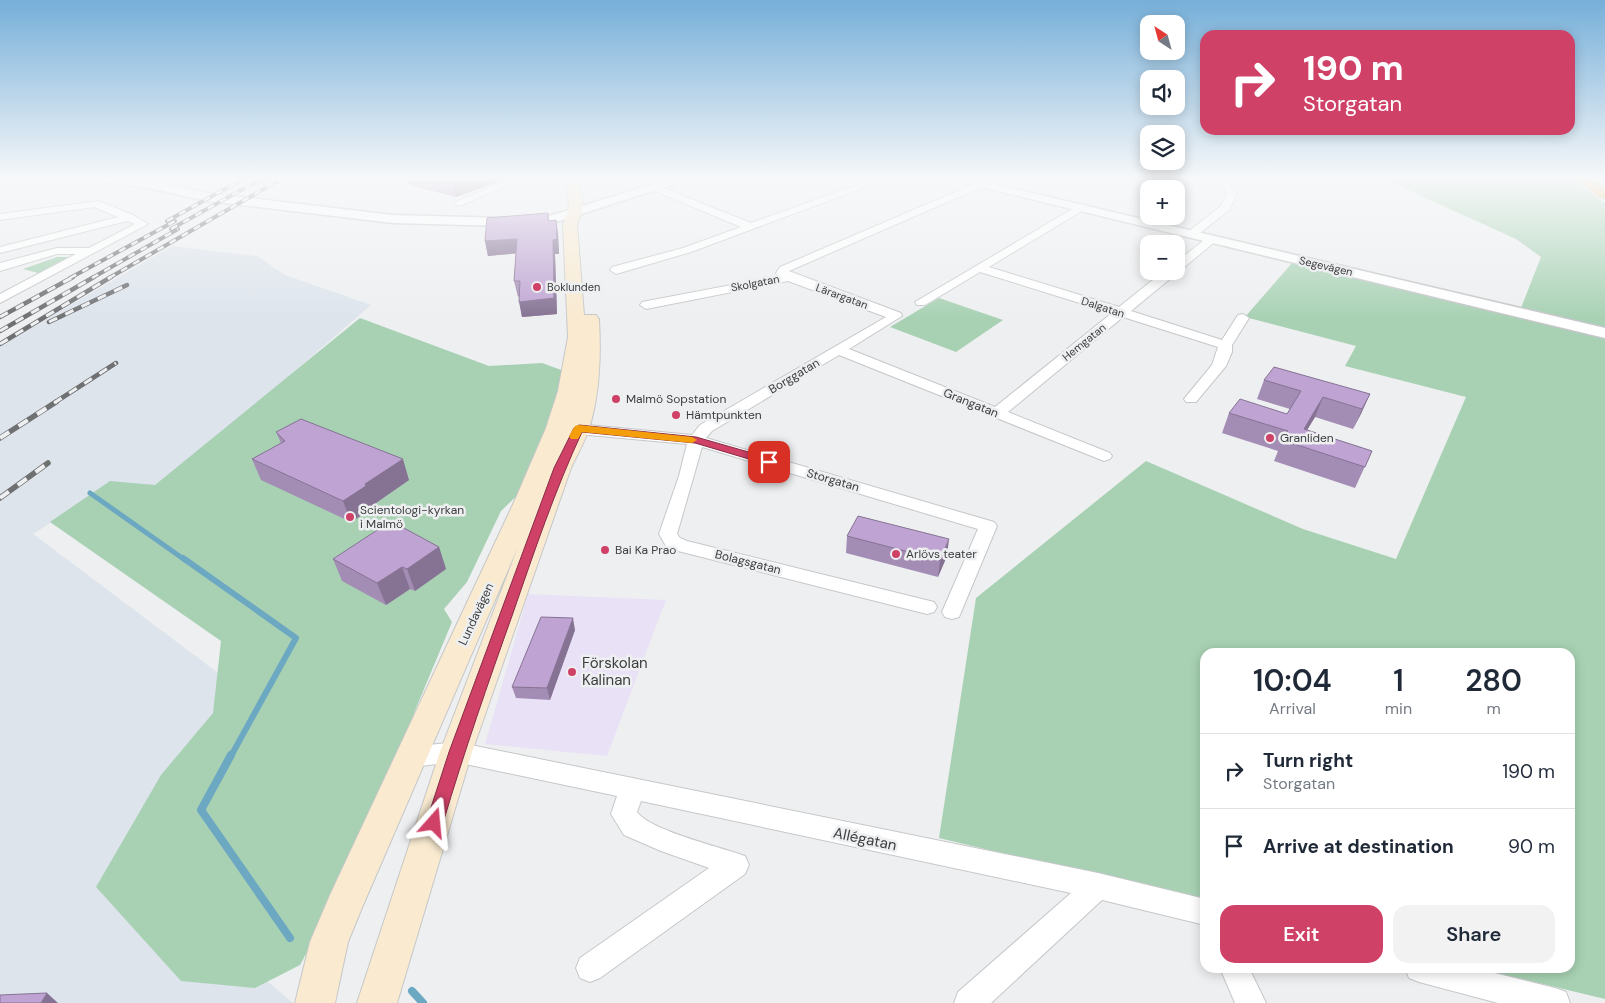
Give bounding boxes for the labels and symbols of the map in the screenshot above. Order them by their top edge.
north arrow [1140,15,1185,60]
street label: Segevägen [1298,253,1354,279]
street label: Skolgatan [730,271,780,295]
place label: Boklunden [547,280,600,294]
street label: Lärargatan [814,280,870,312]
marker: Boklunden [531,281,543,293]
street label: Dalgatan [1080,293,1126,321]
street label: Hemgatan [1059,320,1109,364]
street label: Borggatan [766,355,822,397]
street label: Grangatan [941,385,1001,421]
place label: Malmö Sopstation [626,391,726,407]
marker: Malmö Sopstation [610,393,622,405]
place label: Hämtpunkten [686,407,762,423]
marker: Hämtpunkten [670,409,682,421]
place label: Granliden [1280,430,1334,446]
marker: Granliden [1264,432,1276,444]
pin [748,441,790,483]
street label: Storgatan [805,465,861,495]
place label: Scientologi-kyrkan i Malmö [360,502,464,532]
marker: Scientologi-kyrkan i Malmö [344,511,356,523]
place label: Bai Ka Prao [615,542,676,558]
marker: Bai Ka Prao [599,544,611,556]
street label: Bolagsgatan [713,546,783,578]
place label: Arlövs teater [906,546,977,562]
marker: Arlövs teater [890,548,902,560]
street label: Lundavägen [455,580,497,648]
place label: Förskolan Kalinan [582,653,648,690]
marker: Förskolan Kalinan [566,666,578,678]
position arrow [407,796,459,848]
street label: Allégatan [832,823,898,855]

